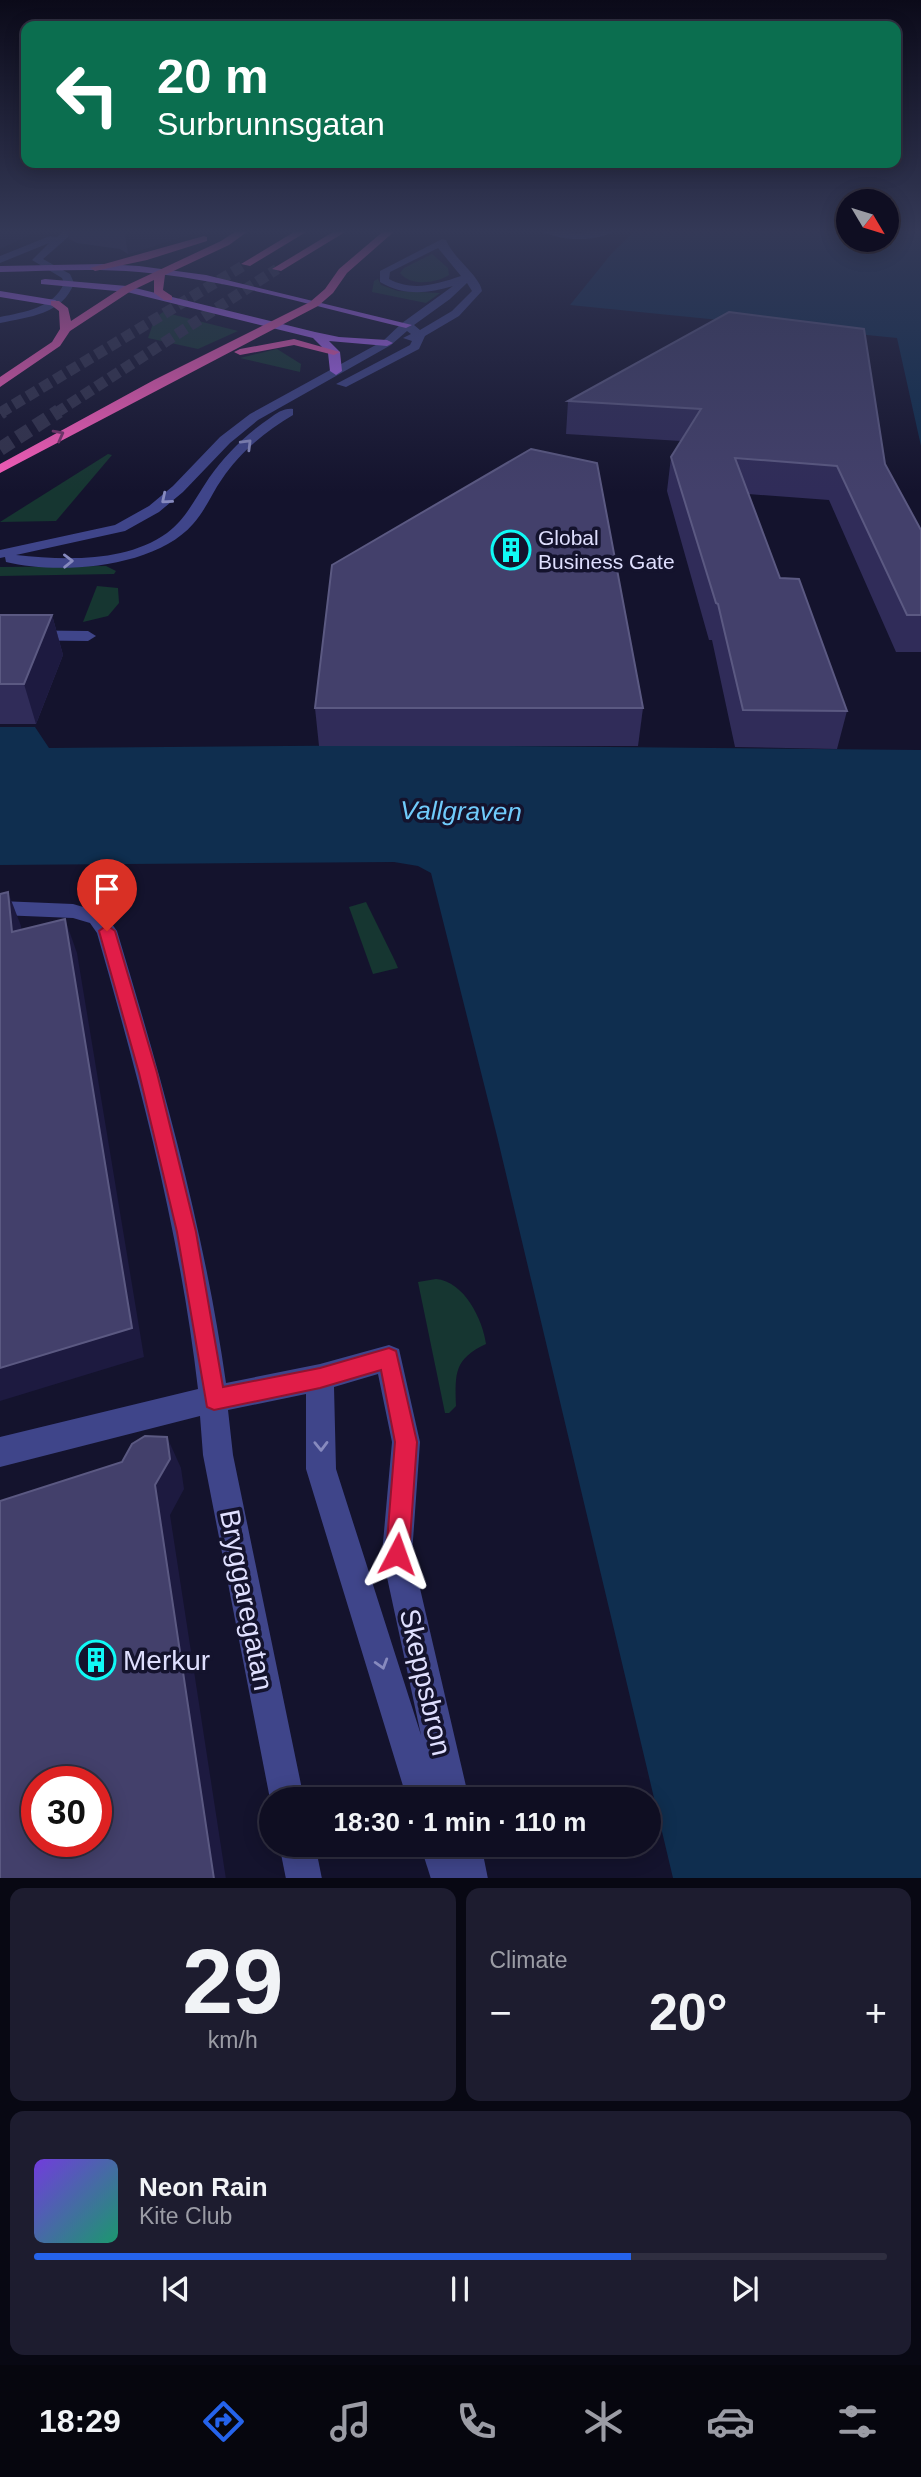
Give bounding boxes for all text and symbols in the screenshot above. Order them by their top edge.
icon: left [42,49,133,140]
text: 20 m [157,49,269,103]
text: Surbrunnsgatan [157,106,385,142]
north arrow [836,189,900,252]
map controls [836,189,899,252]
one-way arrow [52,430,65,443]
one-way arrow [238,440,251,453]
one-way arrow [161,491,174,504]
place label: Global Business Gate [538,526,675,573]
building icon: Global Business Gate [490,529,532,571]
one-way arrow [63,553,74,569]
water label: Vallgraven [400,795,522,827]
pin [77,859,137,931]
icon: arrive [88,870,126,908]
one-way arrow [313,1441,329,1452]
street label: Bryggaregatan [214,1507,279,1693]
position arrow [360,1517,434,1591]
street label: Skeppsbron [394,1606,457,1758]
building icon: Merkur [75,1639,117,1681]
place label: Merkur [123,1645,210,1676]
one-way arrow [374,1658,389,1670]
speed limit sign: 30 [21,1766,112,1857]
text: 18:30 · 1 min · 110 m [334,1807,586,1837]
text: 29 [182,1931,283,2032]
text: Climate [490,1947,567,1973]
text: 20° [649,1983,728,2041]
text: − [490,1992,512,2034]
text: + [865,1992,887,2034]
text: km/h [208,2027,258,2053]
text: Neon Rain [139,2172,268,2202]
text: Kite Club [139,2203,232,2229]
icon: previous [157,2270,195,2308]
icon: pause [441,2270,479,2308]
icon: next [726,2270,764,2308]
icon: directions [199,2397,248,2446]
icon: music [326,2397,375,2446]
icon: phone [452,2397,501,2446]
icon: climate [579,2397,628,2446]
icon: car [706,2397,755,2446]
icon: filters [833,2397,882,2446]
text: 18:29 [39,2403,121,2439]

